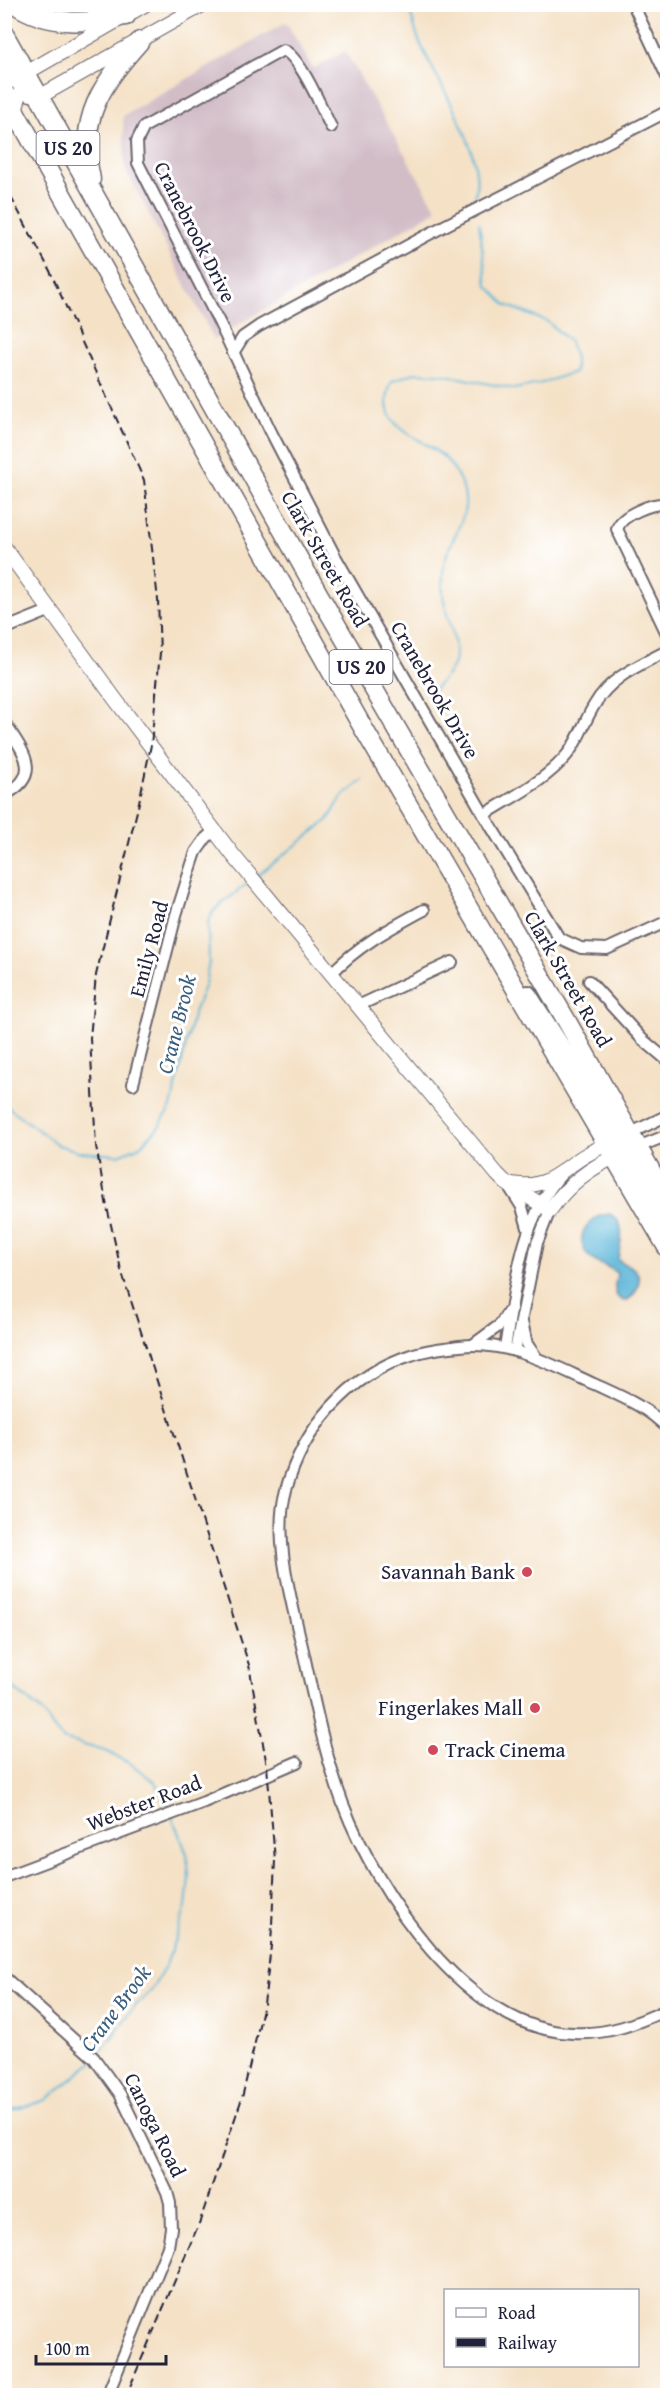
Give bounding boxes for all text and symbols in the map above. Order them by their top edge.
road number: US 20 [36,131,100,165]
street label: Cranebrook Drive [147,156,244,308]
street label: Clark Street Road [274,485,377,633]
street label: Cranebrook Drive [383,615,488,765]
road number: US 20 [330,650,392,684]
street label: Emily Road [121,896,176,1000]
street label: Clark Street Road [517,905,620,1053]
water label: Crane Brook [148,970,204,1077]
place label: Savannah Bank [381,1556,515,1587]
marker: Savannah Bank [520,1565,534,1579]
place label: Fingerlakes Mall [378,1692,523,1723]
marker: Fingerlakes Mall [528,1701,542,1715]
place label: Track Cinema [445,1734,566,1765]
marker: Track Cinema [426,1743,440,1757]
street label: Webster Road [82,1766,206,1839]
water label: Crane Brook [72,1957,159,2058]
street label: Canoga Road [117,2067,194,2183]
legend [444,2289,639,2367]
text: Road [498,2299,536,2326]
scale bar [36,2328,166,2366]
text: Railway [498,2329,557,2356]
text: 100 m [45,2335,90,2362]

